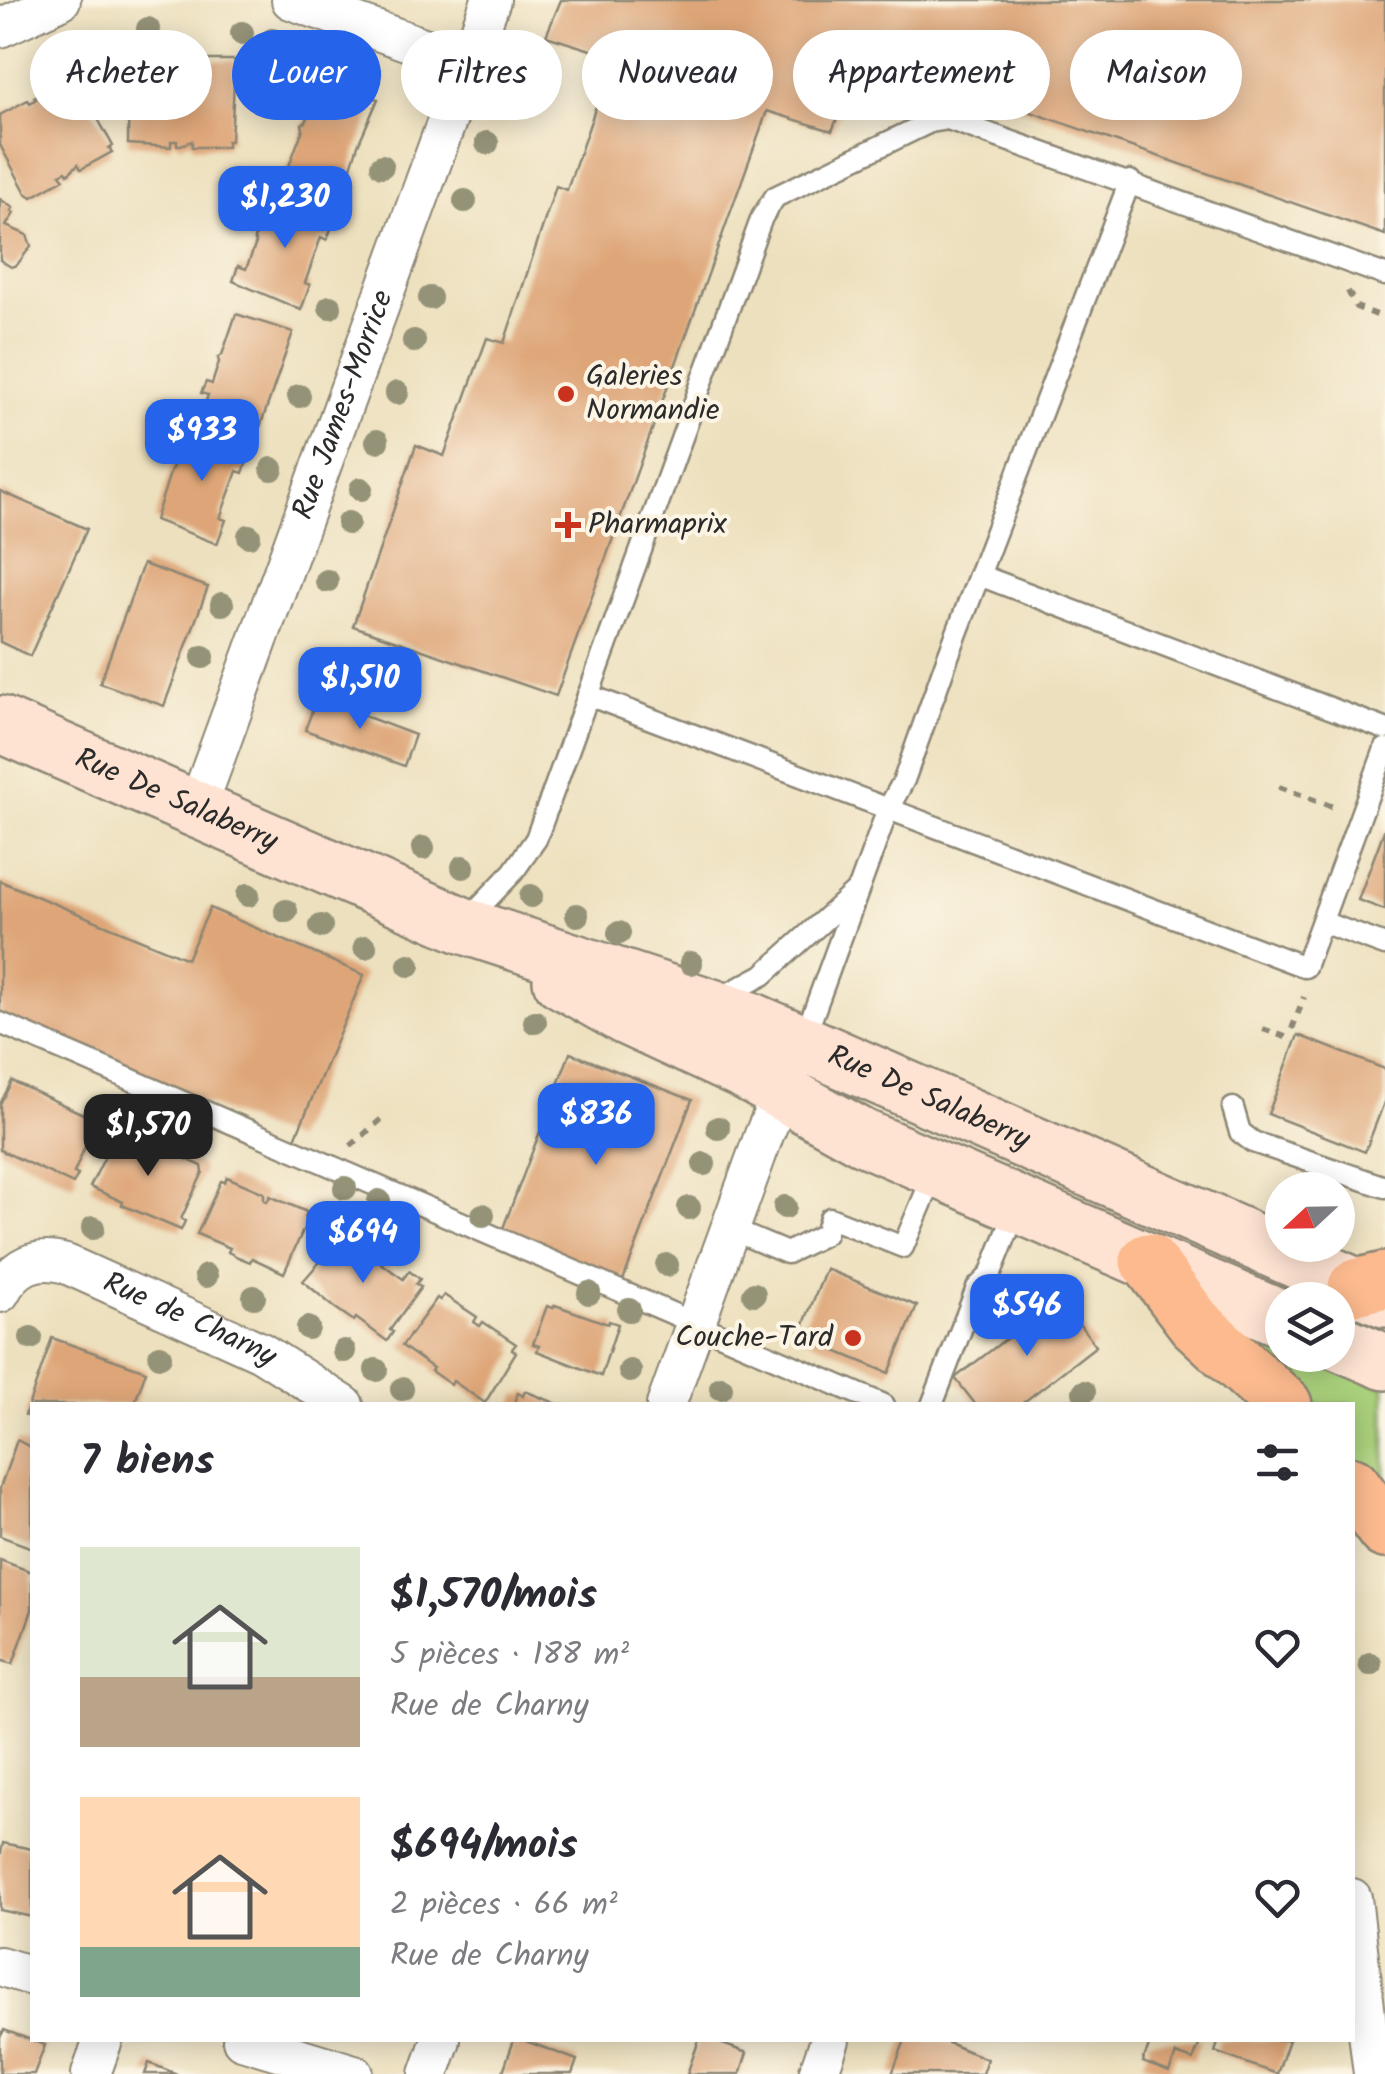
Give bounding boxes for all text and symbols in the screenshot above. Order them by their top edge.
chip: Acheter [30,30,212,120]
chip: Louer [232,30,381,120]
chip: Filtres [401,30,562,120]
chip: Nouveau [582,30,773,120]
chip: Appartement [793,30,1050,120]
chip: Maison [1070,30,1242,120]
pin: $1,230 [204,166,366,251]
text: $1,230 [240,173,330,224]
street label: Rue James-Morrice [280,284,407,526]
place label: Galeries Normandie [586,353,719,435]
marker: Galeries Normandie [555,383,577,405]
pin: $933 [143,399,261,484]
text: $933 [167,406,237,457]
place label: Pharmaprix [588,501,728,549]
marker: Pharmaprix [557,514,579,536]
pin: $1,510 [279,647,441,732]
text: $1,510 [320,654,400,705]
street label: Rue De Salaberry [67,735,286,866]
street label: Rue De Salaberry [819,1033,1038,1164]
pin: $836 [537,1083,655,1168]
text: $836 [560,1090,632,1141]
pin: $1,570 [67,1094,229,1179]
text: $1,570 [106,1101,190,1152]
north arrow [1265,1172,1355,1262]
map controls [1265,1172,1355,1372]
pin: $694 [304,1201,422,1286]
text: $694 [328,1208,398,1259]
street label: Rue de Charny [95,1260,287,1381]
pin: $546 [968,1274,1086,1359]
text: $546 [992,1281,1062,1332]
button: layers [1265,1282,1355,1372]
place label: Couche-Tard [675,1314,834,1362]
marker: Couche-Tard [842,1327,864,1349]
text: 7 biens [80,1429,214,1496]
icon: filters [1250,1435,1305,1490]
text: $1,570/mois [390,1563,597,1630]
icon: home [160,1587,280,1707]
icon: heart [1250,1620,1305,1675]
text: 5 pièces · 188 m² [390,1630,629,1681]
text: Rue de Charny [390,1681,589,1732]
text: $694/mois [390,1813,578,1880]
icon: home [160,1837,280,1957]
icon: heart [1250,1870,1305,1925]
text: 2 pièces · 66 m² [390,1880,618,1931]
text: Rue de Charny [390,1931,589,1982]

